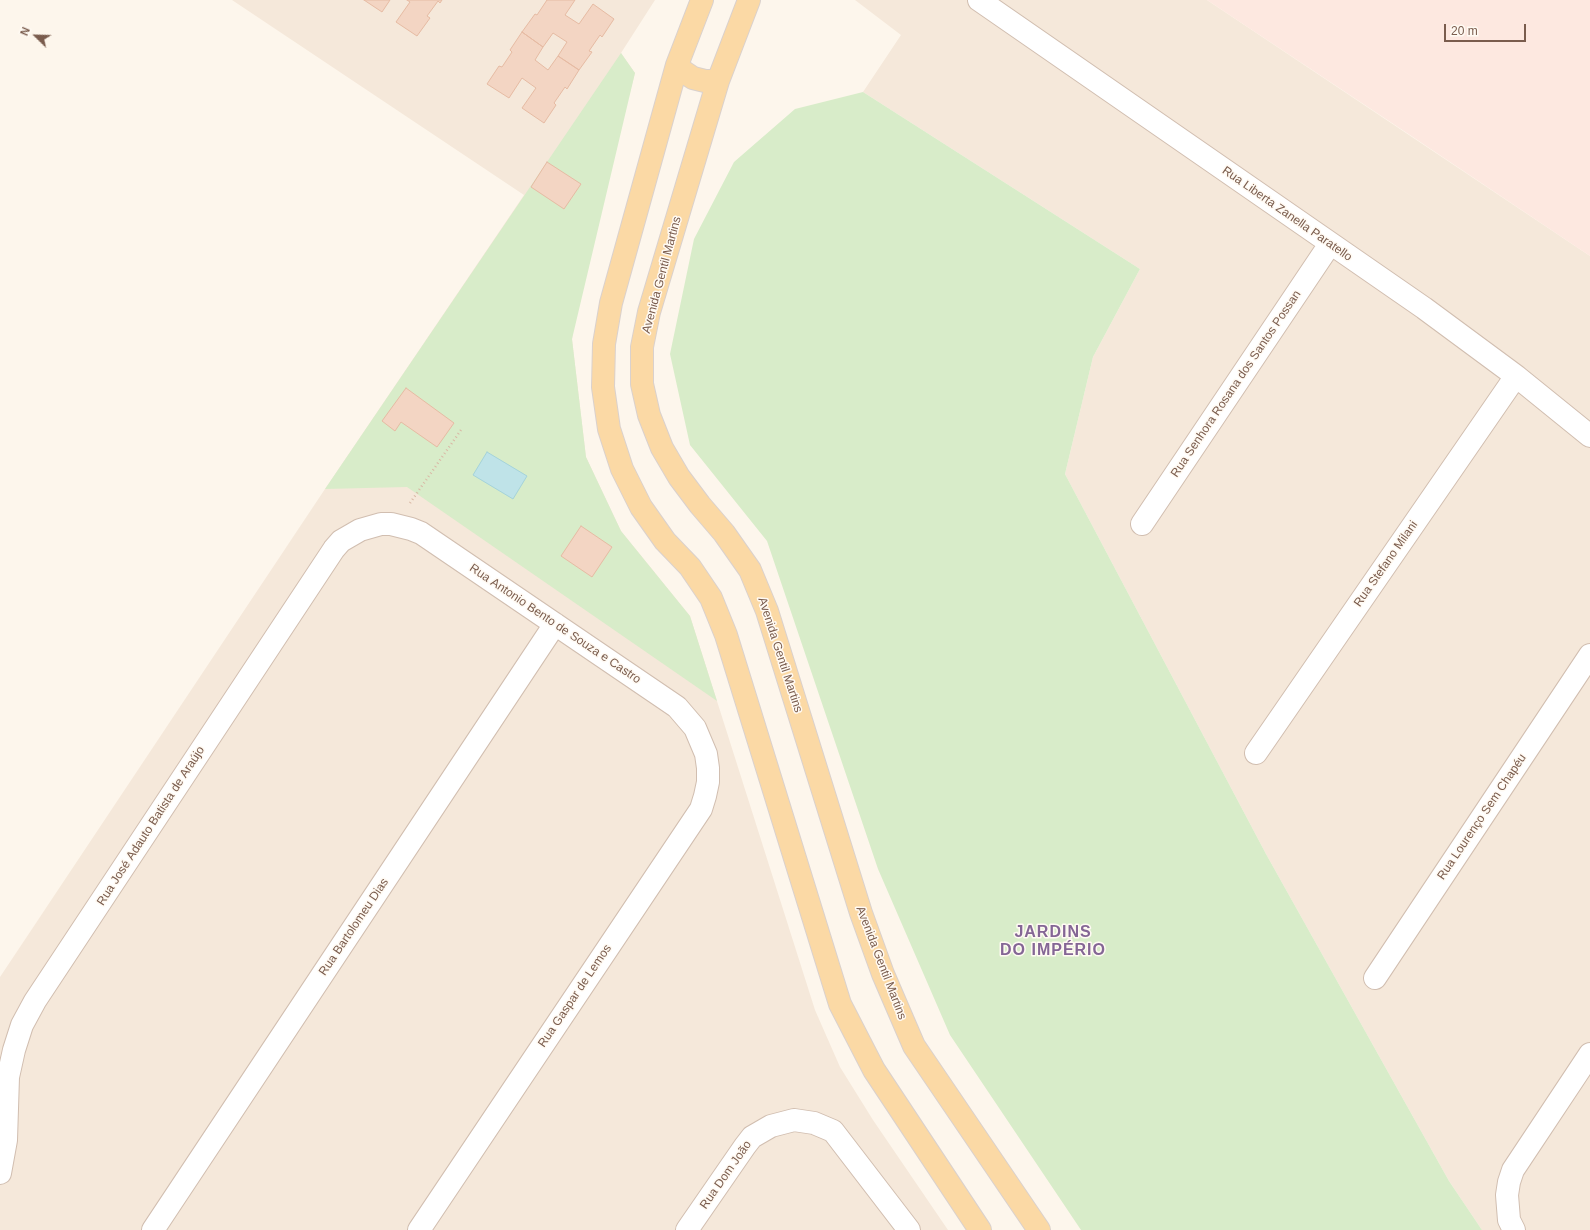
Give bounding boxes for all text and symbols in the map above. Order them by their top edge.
north arrow [16,16,56,56]
scale bar [1446,16,1528,42]
text: 20 m [1451,24,1478,38]
text: N [18,25,32,37]
street label: Rua Liberta Zanella Paratello [1219,164,1355,264]
street label: Avenida Gentil Martins [639,215,685,335]
street label: Rua Senhora Rosana dos Santos Possan [1168,288,1304,480]
street label: Rua Stefano Milani [1351,518,1421,610]
street label: Rua Antonio Bento de Souza e Castro [467,561,643,687]
street label: Avenida Gentil Martins [755,595,805,715]
street label: Rua José Adauto Batista de Araújo [94,744,208,908]
street label: Rua Lourenço Sem Chapéu [1434,751,1530,883]
street label: Rua Bartolomeu Dias [316,876,392,978]
street label: Avenida Gentil Martins [853,904,909,1022]
district label: JARDINS DO IMPÉRIO [1000,923,1106,961]
street label: Rua Gaspar de Lemos [535,942,615,1050]
street label: Rua Dom João [697,1138,755,1212]

